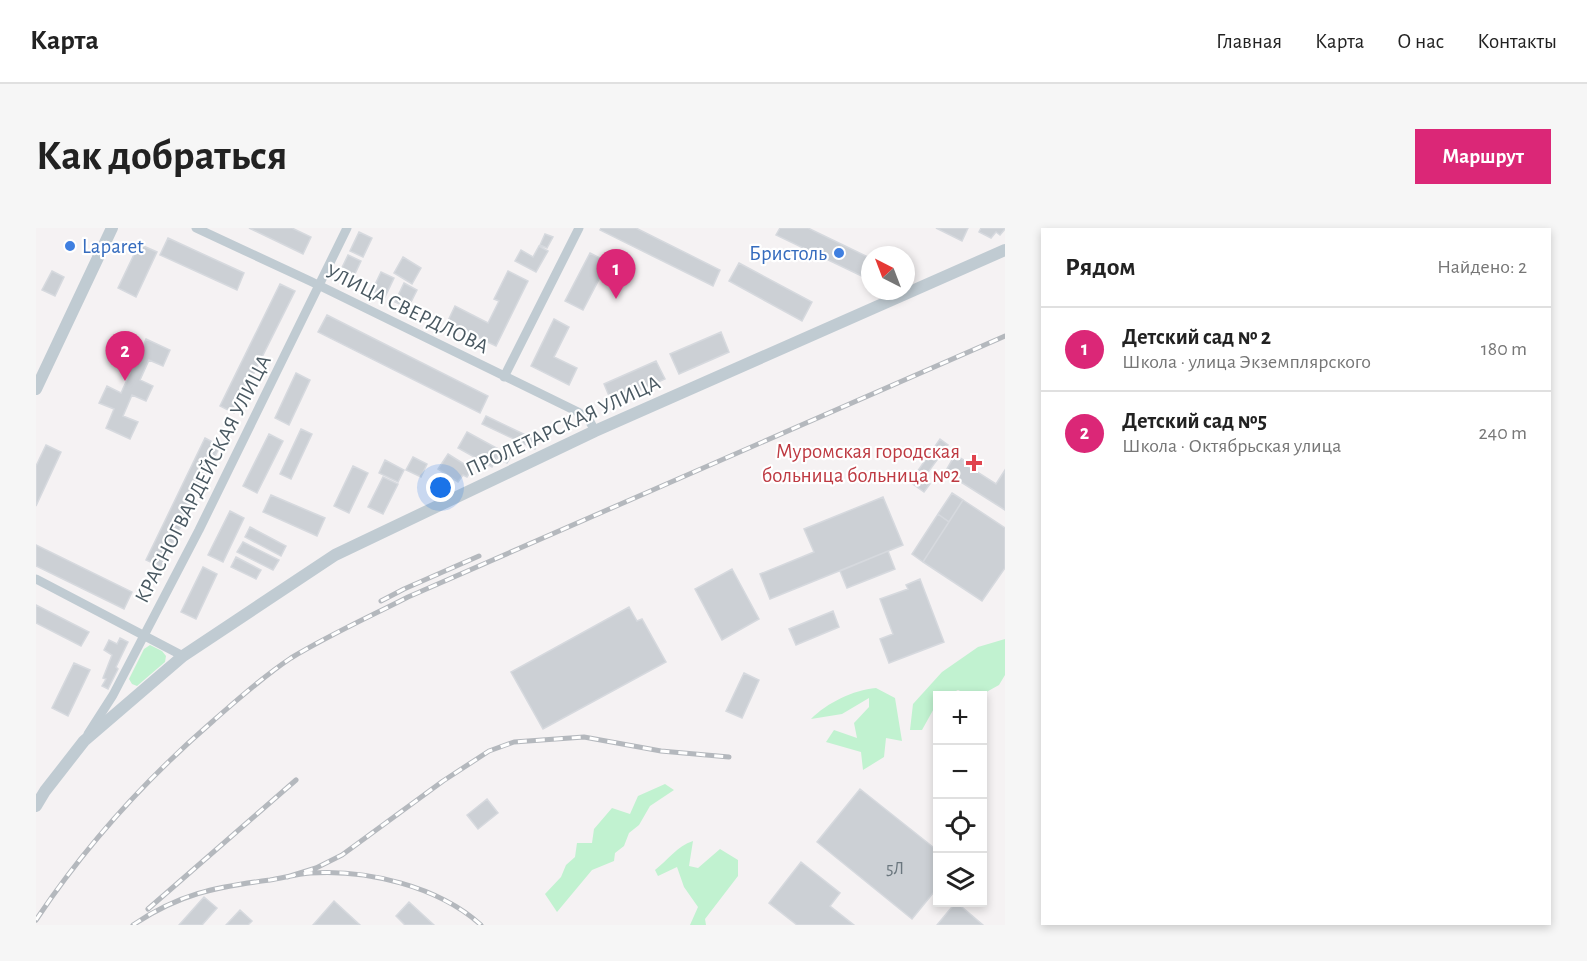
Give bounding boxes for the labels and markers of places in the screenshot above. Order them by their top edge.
place label: Laparet [82,236,144,257]
marker: Laparet [63,239,77,253]
place label: Бристоль [749,243,827,264]
marker: Бристоль [832,246,846,260]
pin: 1 [596,250,636,299]
pin: 2 [106,332,145,381]
place label: Муромская городская больница больница №2 [762,441,960,486]
marker: Муромская городская больница больница №2 [965,454,983,472]

